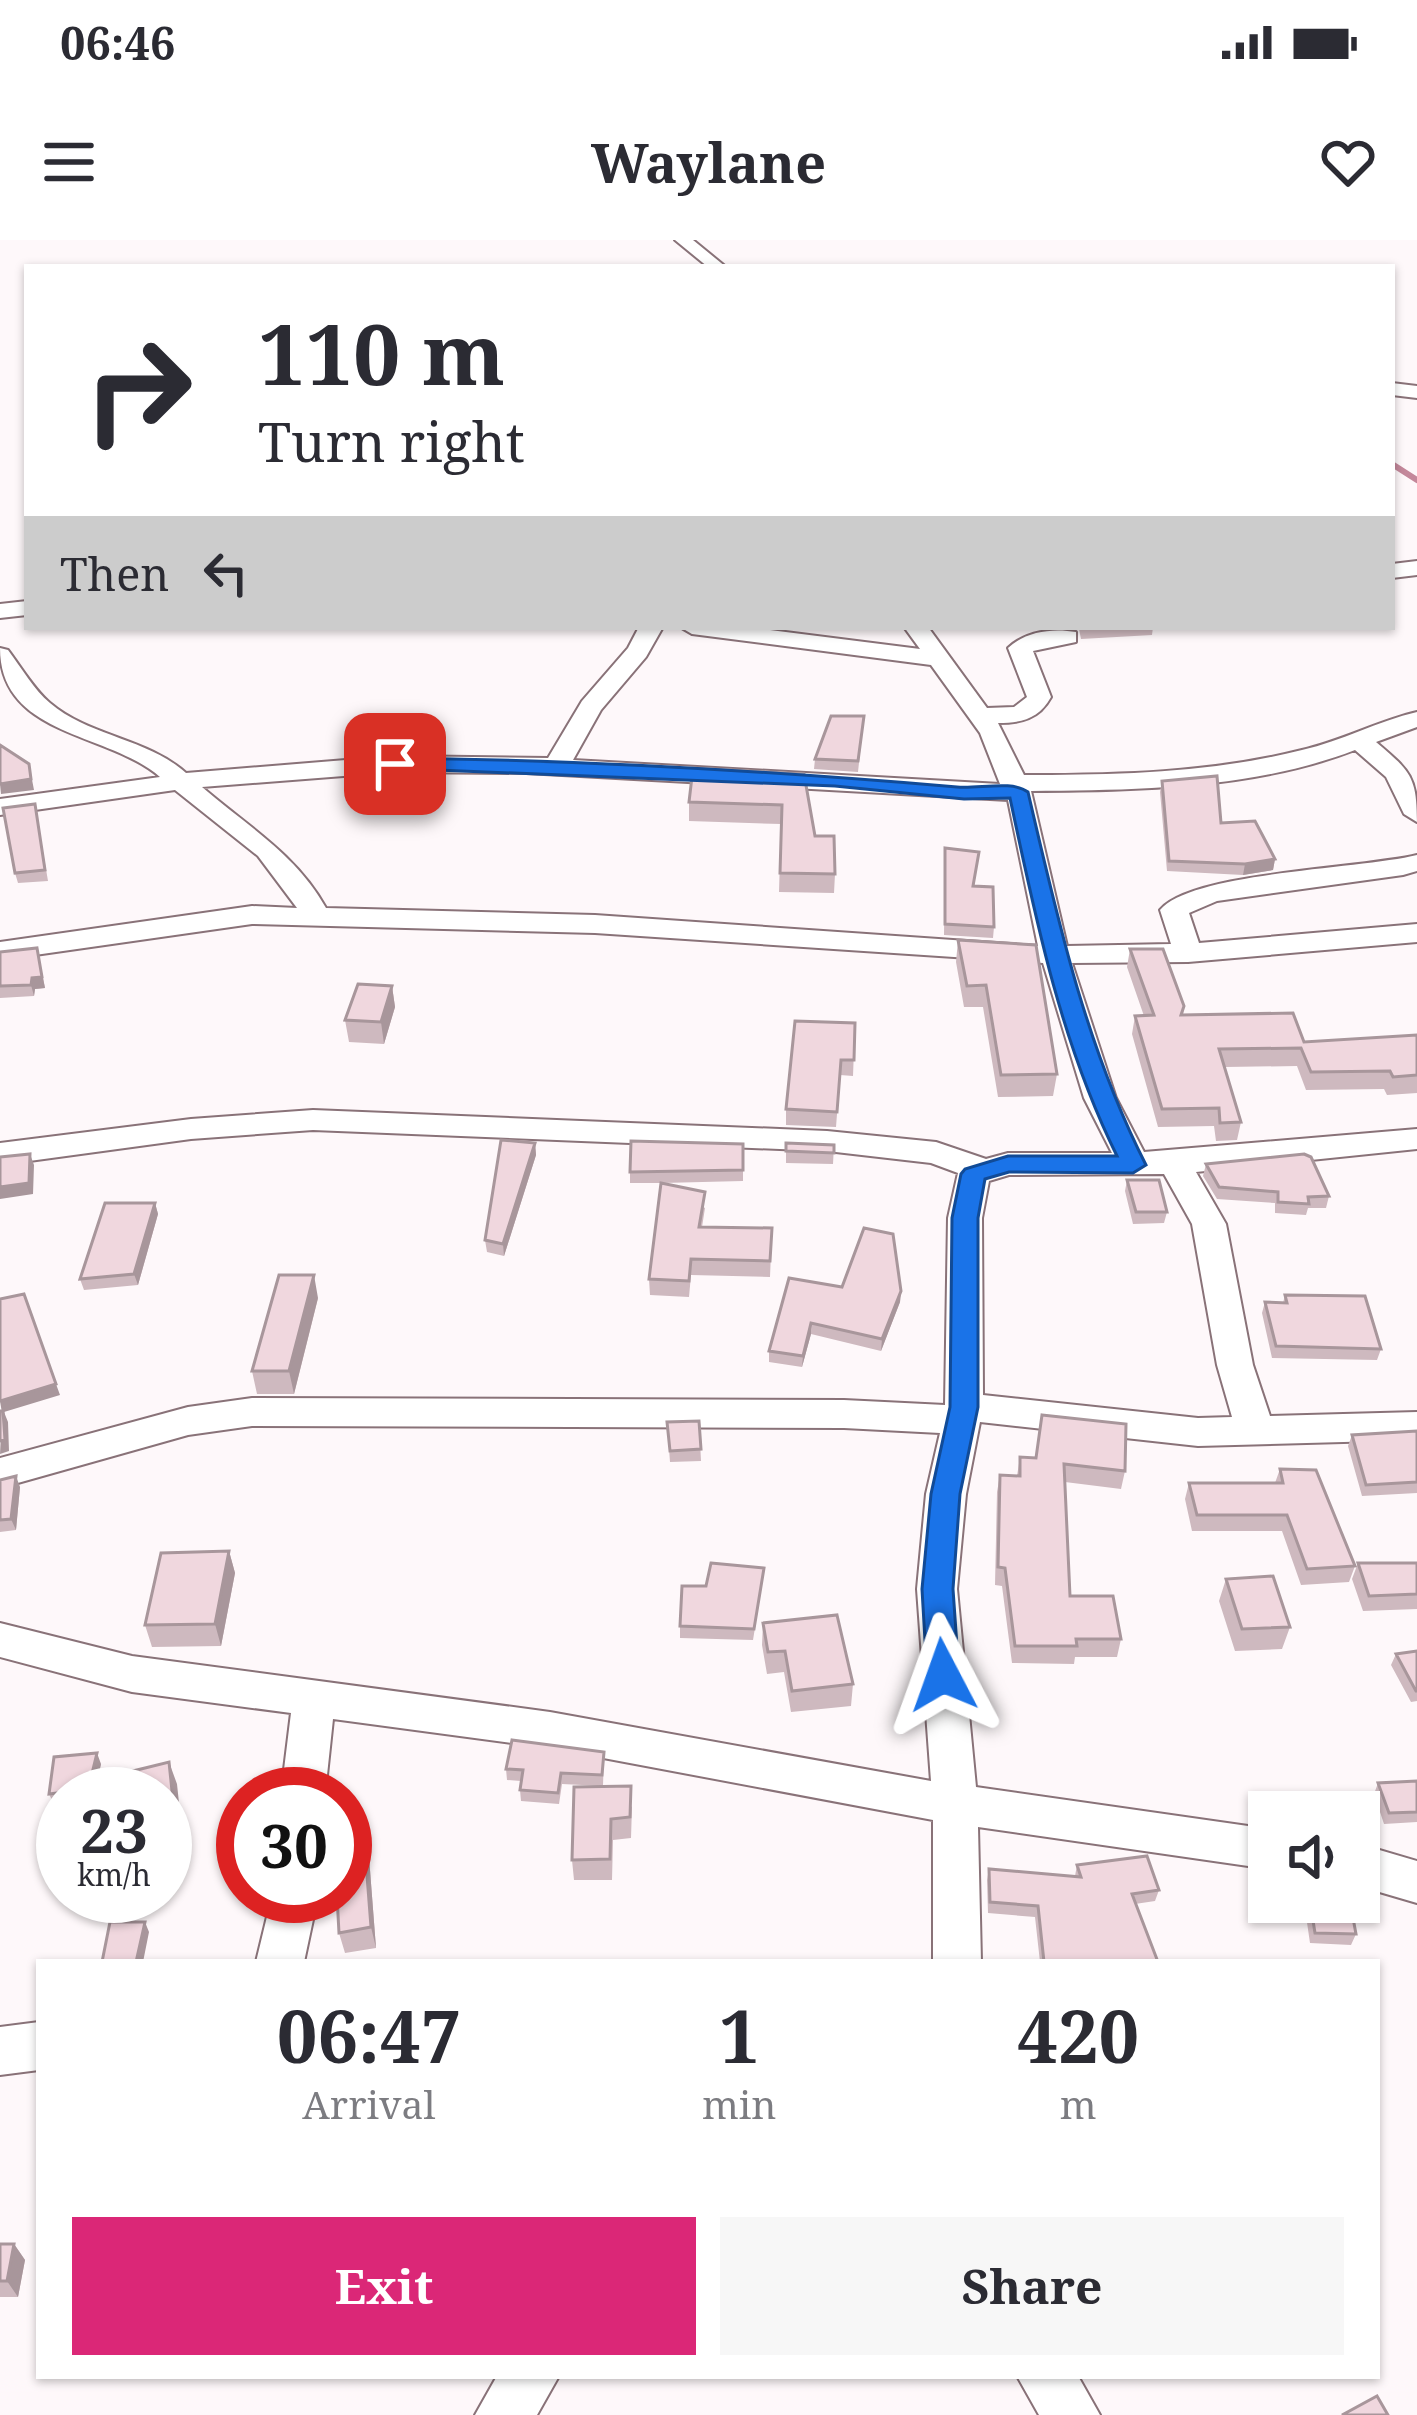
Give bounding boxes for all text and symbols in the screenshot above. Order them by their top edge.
text: 06:46 [60,12,175,73]
text: Waylane [591,125,826,199]
icon: menu [36,129,102,195]
icon: heart [1315,129,1381,195]
text: 110 m [258,295,505,410]
icon: right [60,312,216,468]
text: Turn right [258,404,525,478]
icon: left [193,540,259,606]
text: Then [60,543,169,604]
pin [344,713,446,815]
icon: arrive [362,731,428,797]
position arrow [880,1612,1006,1738]
speed limit sign: 30 [216,1767,372,1923]
text: 23 [80,1789,148,1871]
map controls [1248,1791,1380,1923]
button: sound [1248,1791,1380,1923]
text: km/h [77,1854,151,1895]
text: 06:47 [277,1986,461,2084]
text: 1 [719,1986,760,2084]
text: 420 [1017,1986,1139,2084]
text: Arrival [302,2077,436,2130]
text: min [702,2077,777,2130]
text: m [1060,2077,1097,2130]
button: Exit [72,2217,696,2355]
button: Share [720,2217,1344,2355]

